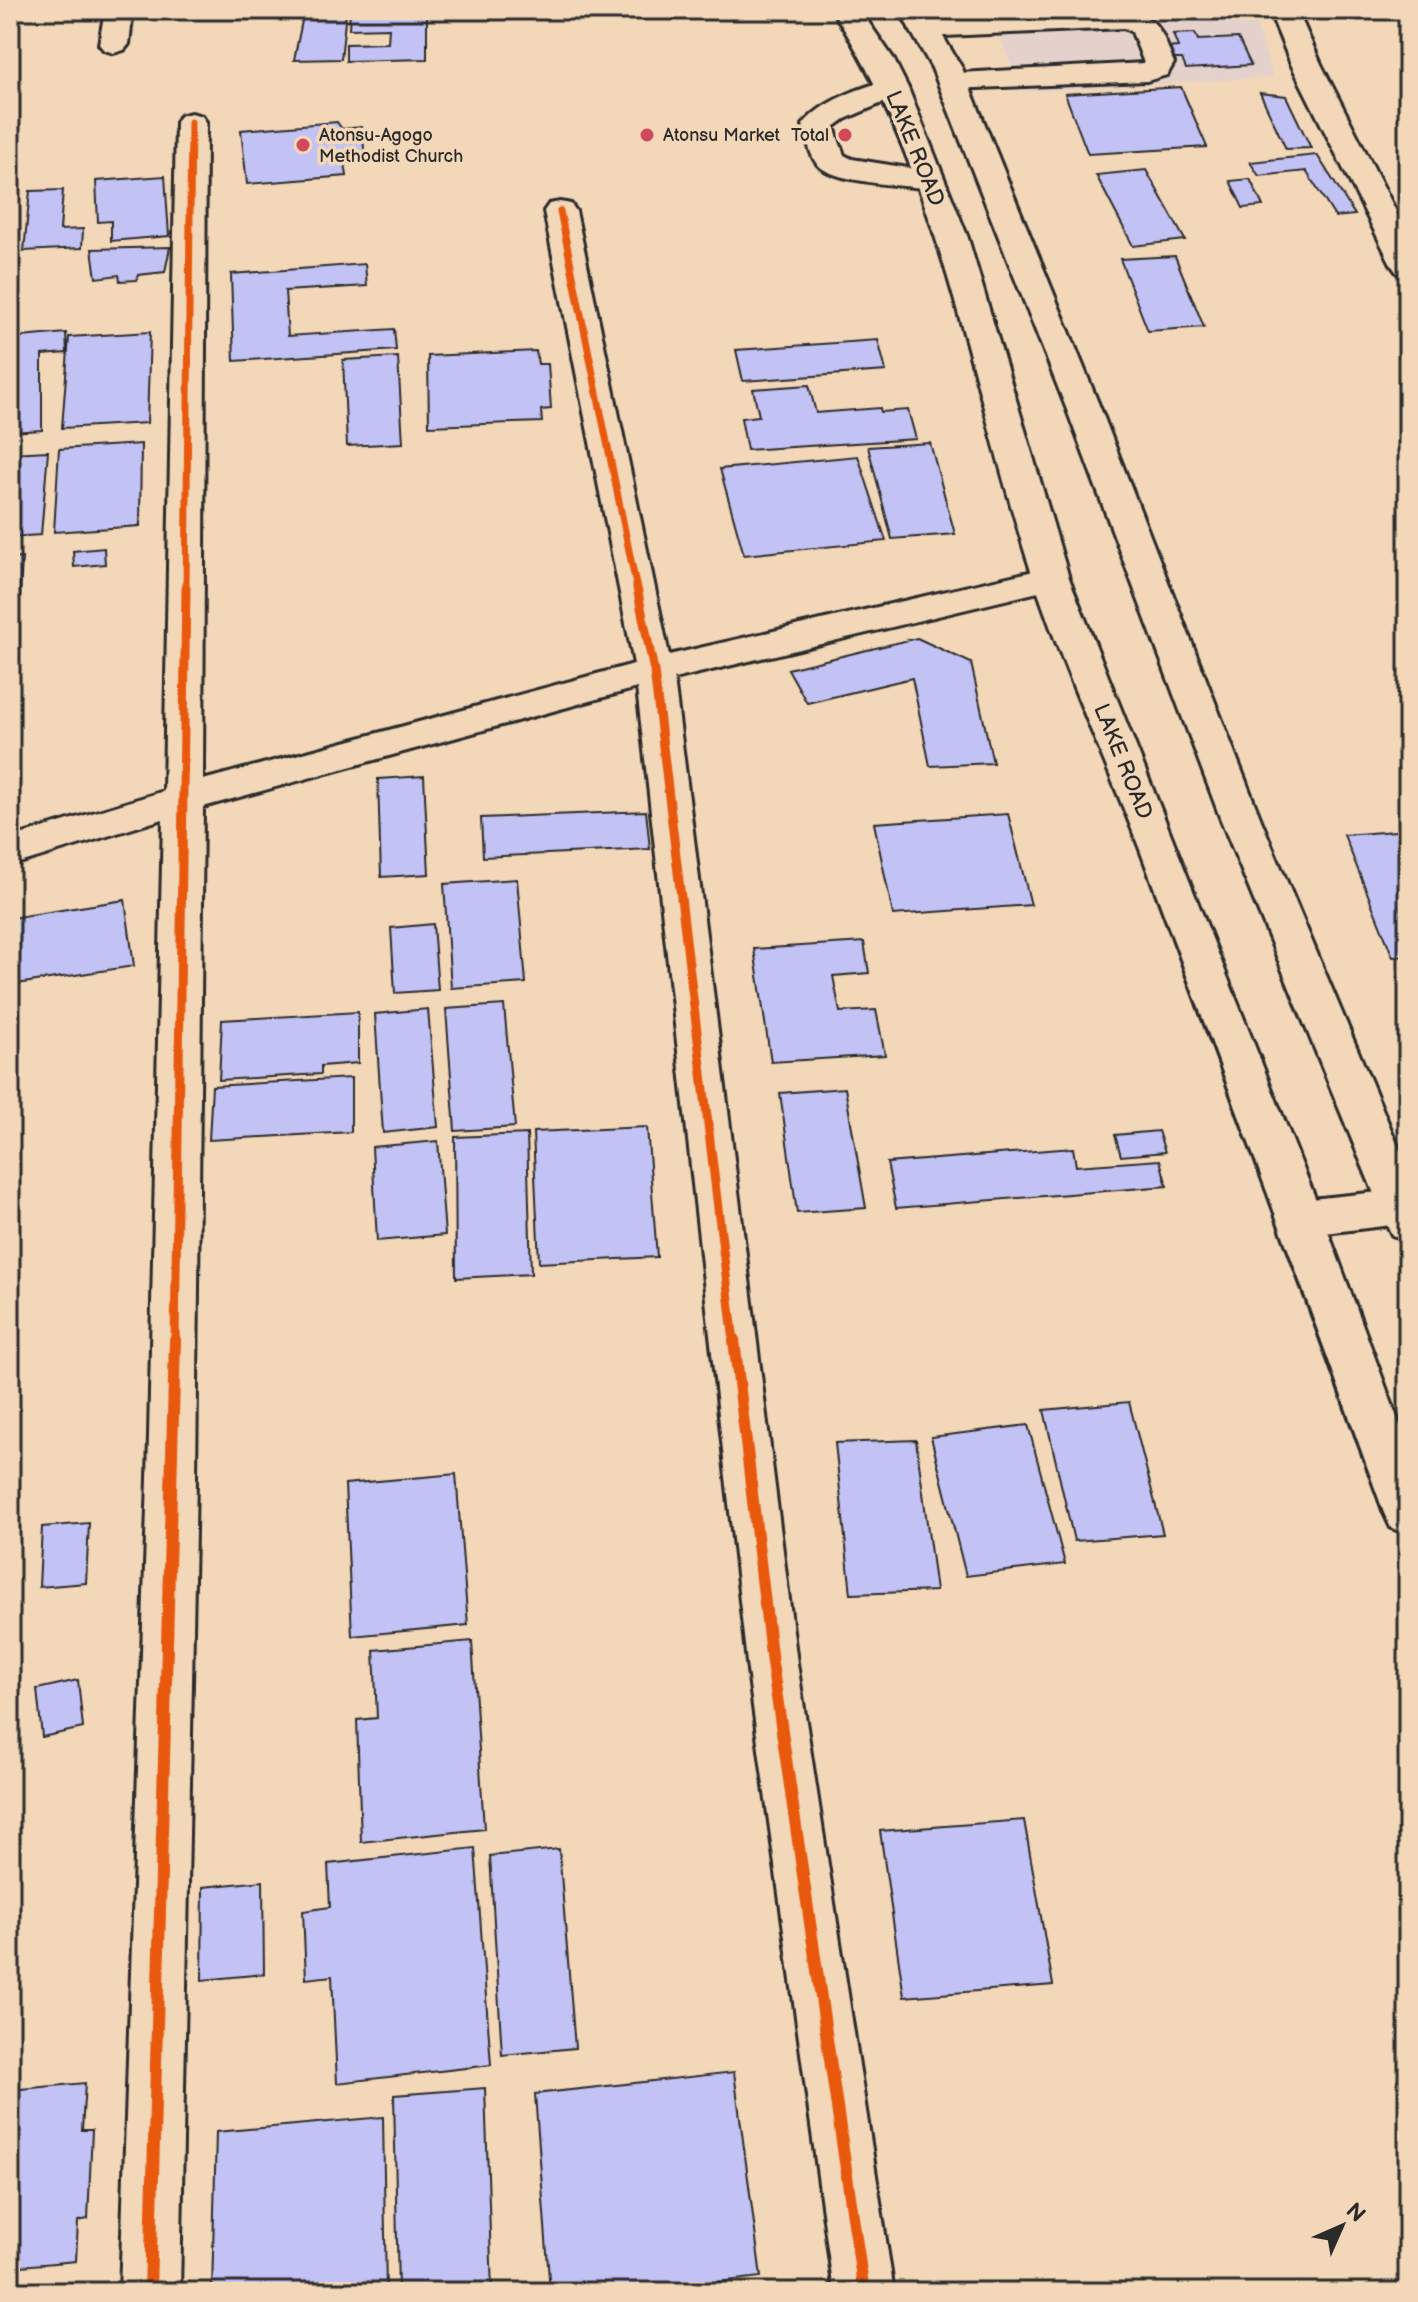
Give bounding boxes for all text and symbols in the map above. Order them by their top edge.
street label: LAKE ROAD [879,87,950,210]
place label: Atonsu-Agogo Methodist Church [319,125,463,167]
place label: Atonsu Market [663,125,781,146]
place label: Total [791,125,829,146]
marker: Atonsu Market [638,126,656,144]
marker: Total [836,126,854,144]
marker: Atonsu-Agogo Methodist Church [294,136,312,154]
street label: LAKE ROAD [1087,700,1158,823]
north arrow [1302,2186,1382,2266]
text: N [1340,2198,1370,2228]

